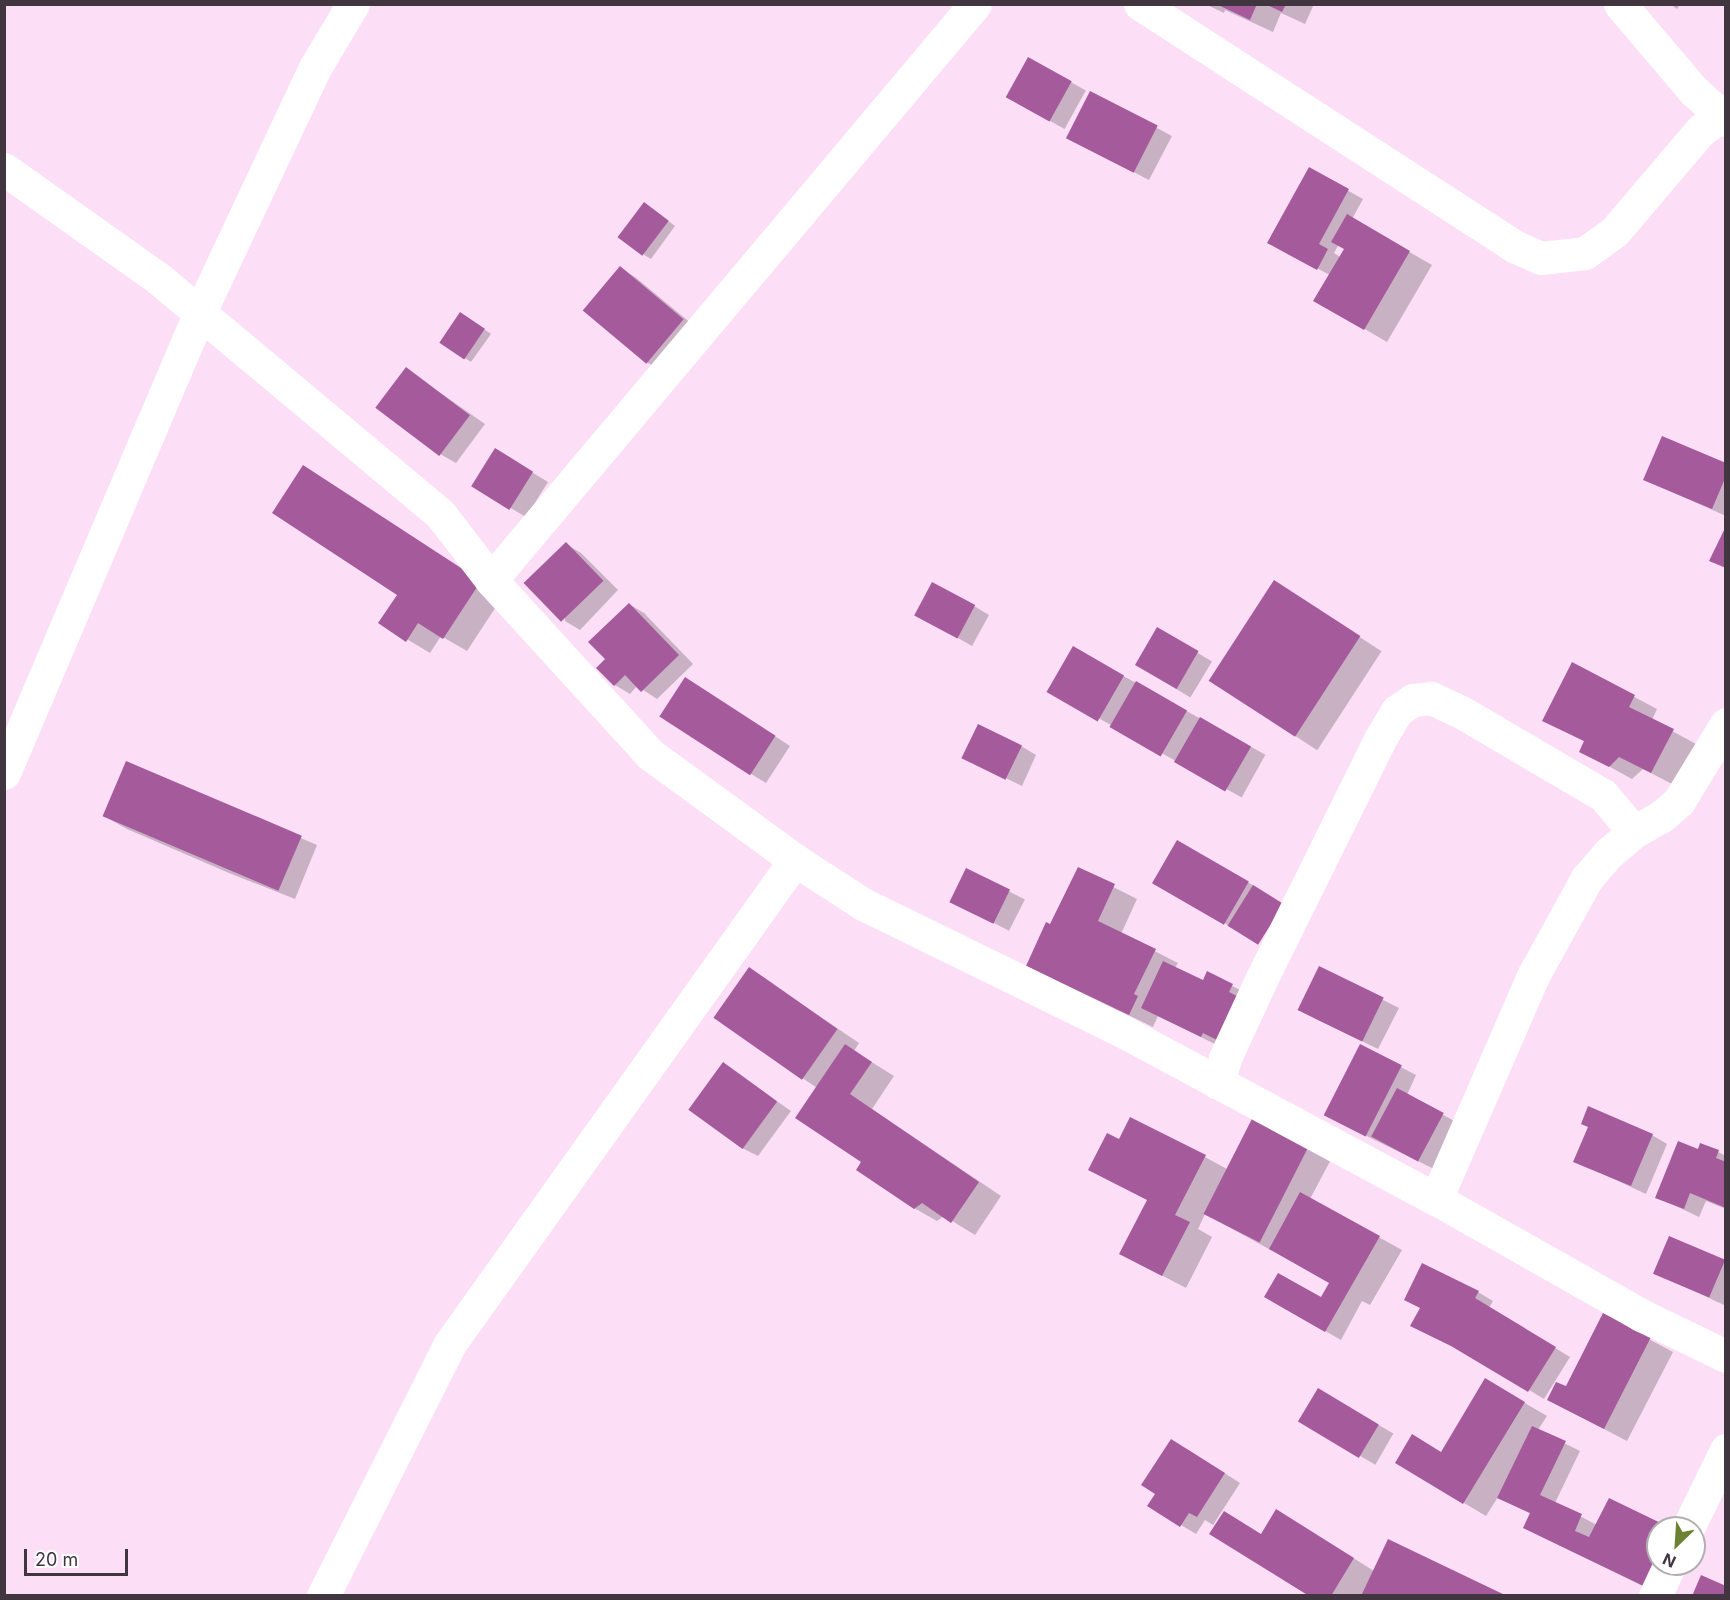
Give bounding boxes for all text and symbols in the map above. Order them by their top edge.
north arrow [1646,1516,1706,1576]
scale bar [27,1537,130,1575]
text: 20 m [35,1549,78,1570]
text: N [1659,1549,1679,1572]

